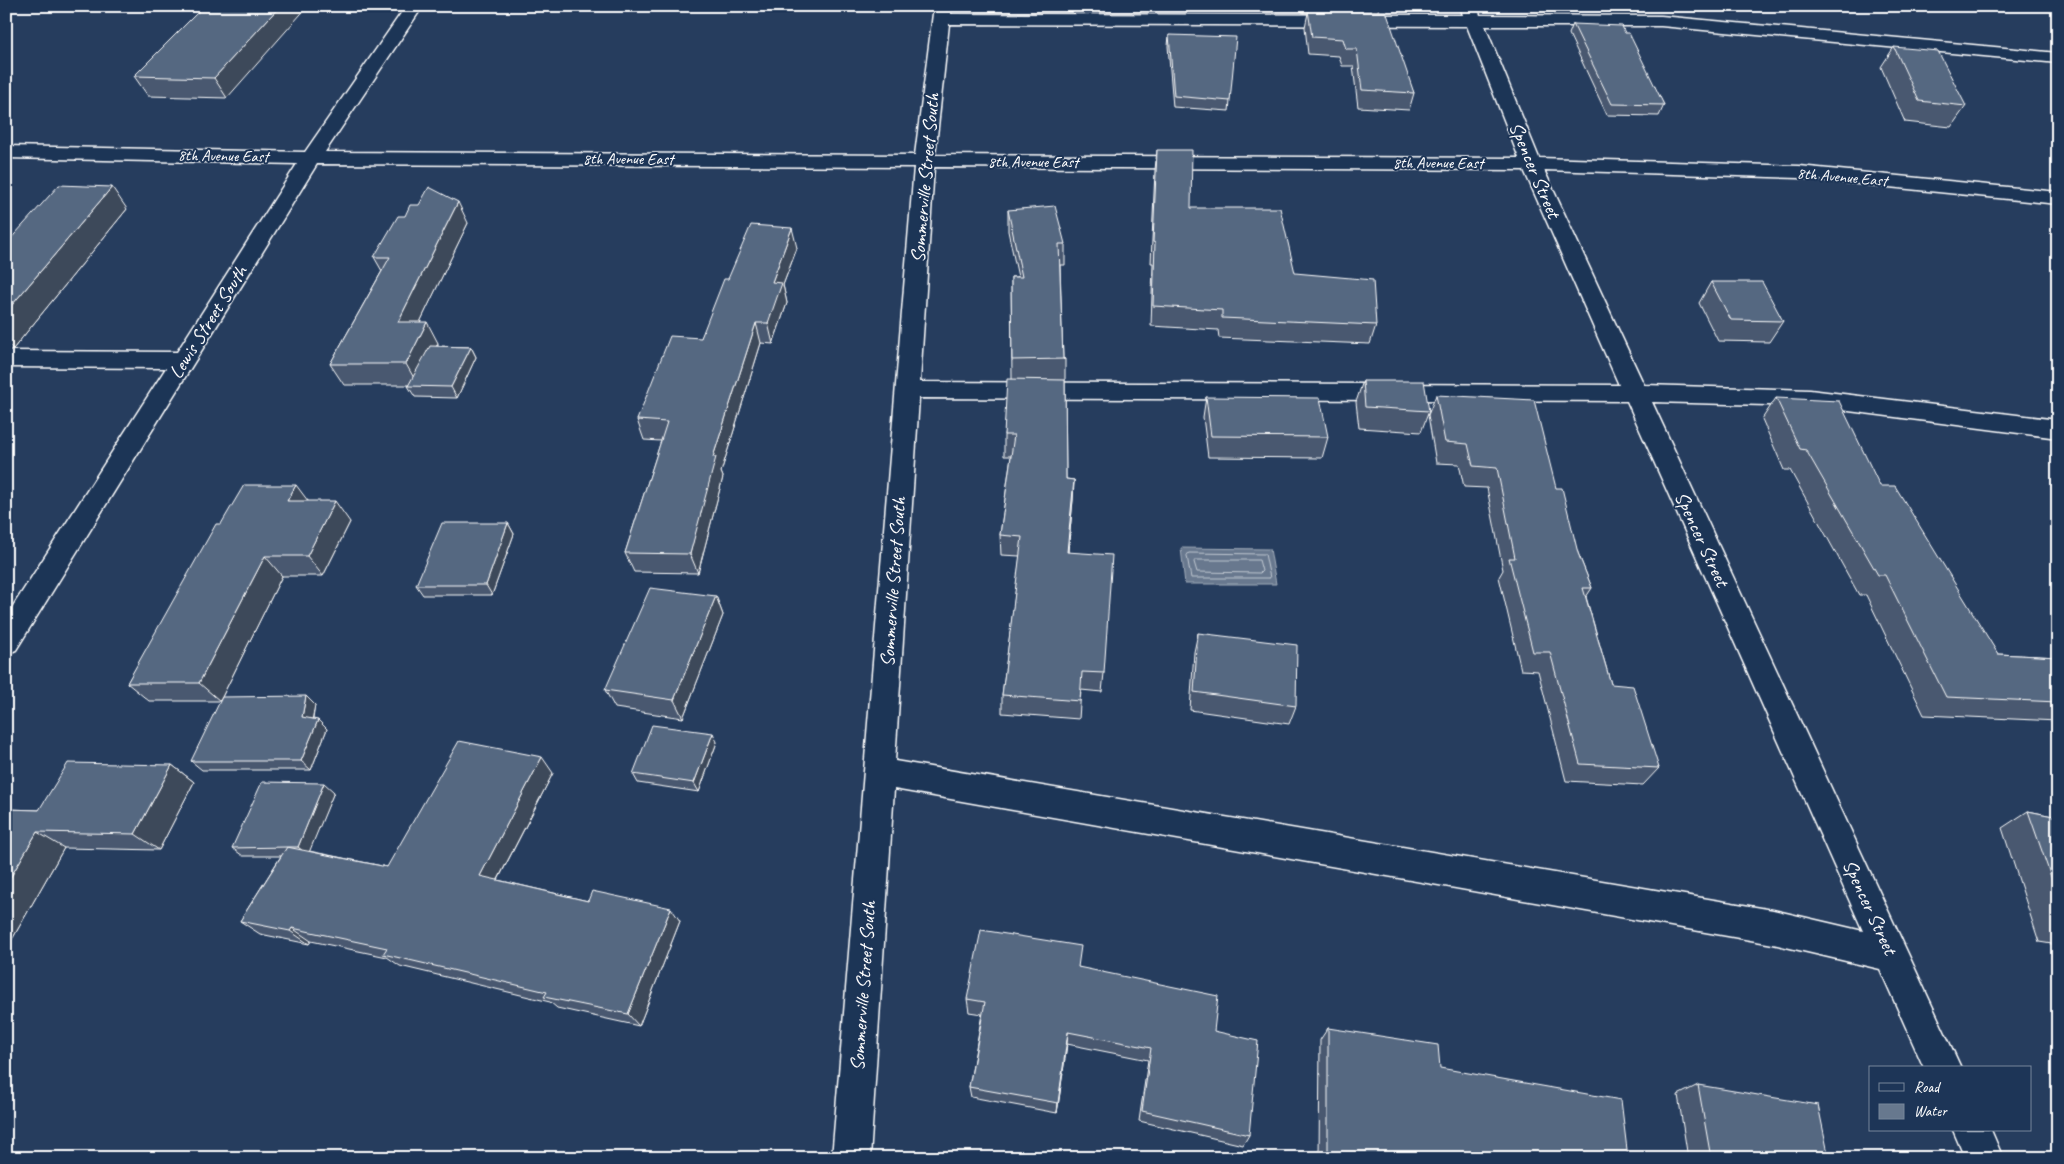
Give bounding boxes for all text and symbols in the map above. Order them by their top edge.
street label: Sommerville Street South [905,91,945,264]
street label: Spencer Street [1504,118,1567,224]
street label: 8th Avenue East [178,145,271,167]
street label: 8th Avenue East [583,149,676,169]
street label: 8th Avenue East [988,152,1081,172]
street label: 8th Avenue East [1393,153,1486,173]
street label: 8th Avenue East [1796,163,1891,191]
street label: Lewis Street South [163,259,254,383]
street label: Spencer Street [1669,488,1736,593]
street label: Sommerville Street South [875,495,911,668]
street label: Spencer Street [1837,856,1904,961]
street label: Sommerville Street South [845,899,881,1072]
legend [1869,1066,2032,1132]
text: Road [1914,1078,1941,1097]
text: Water [1914,1102,1948,1121]

